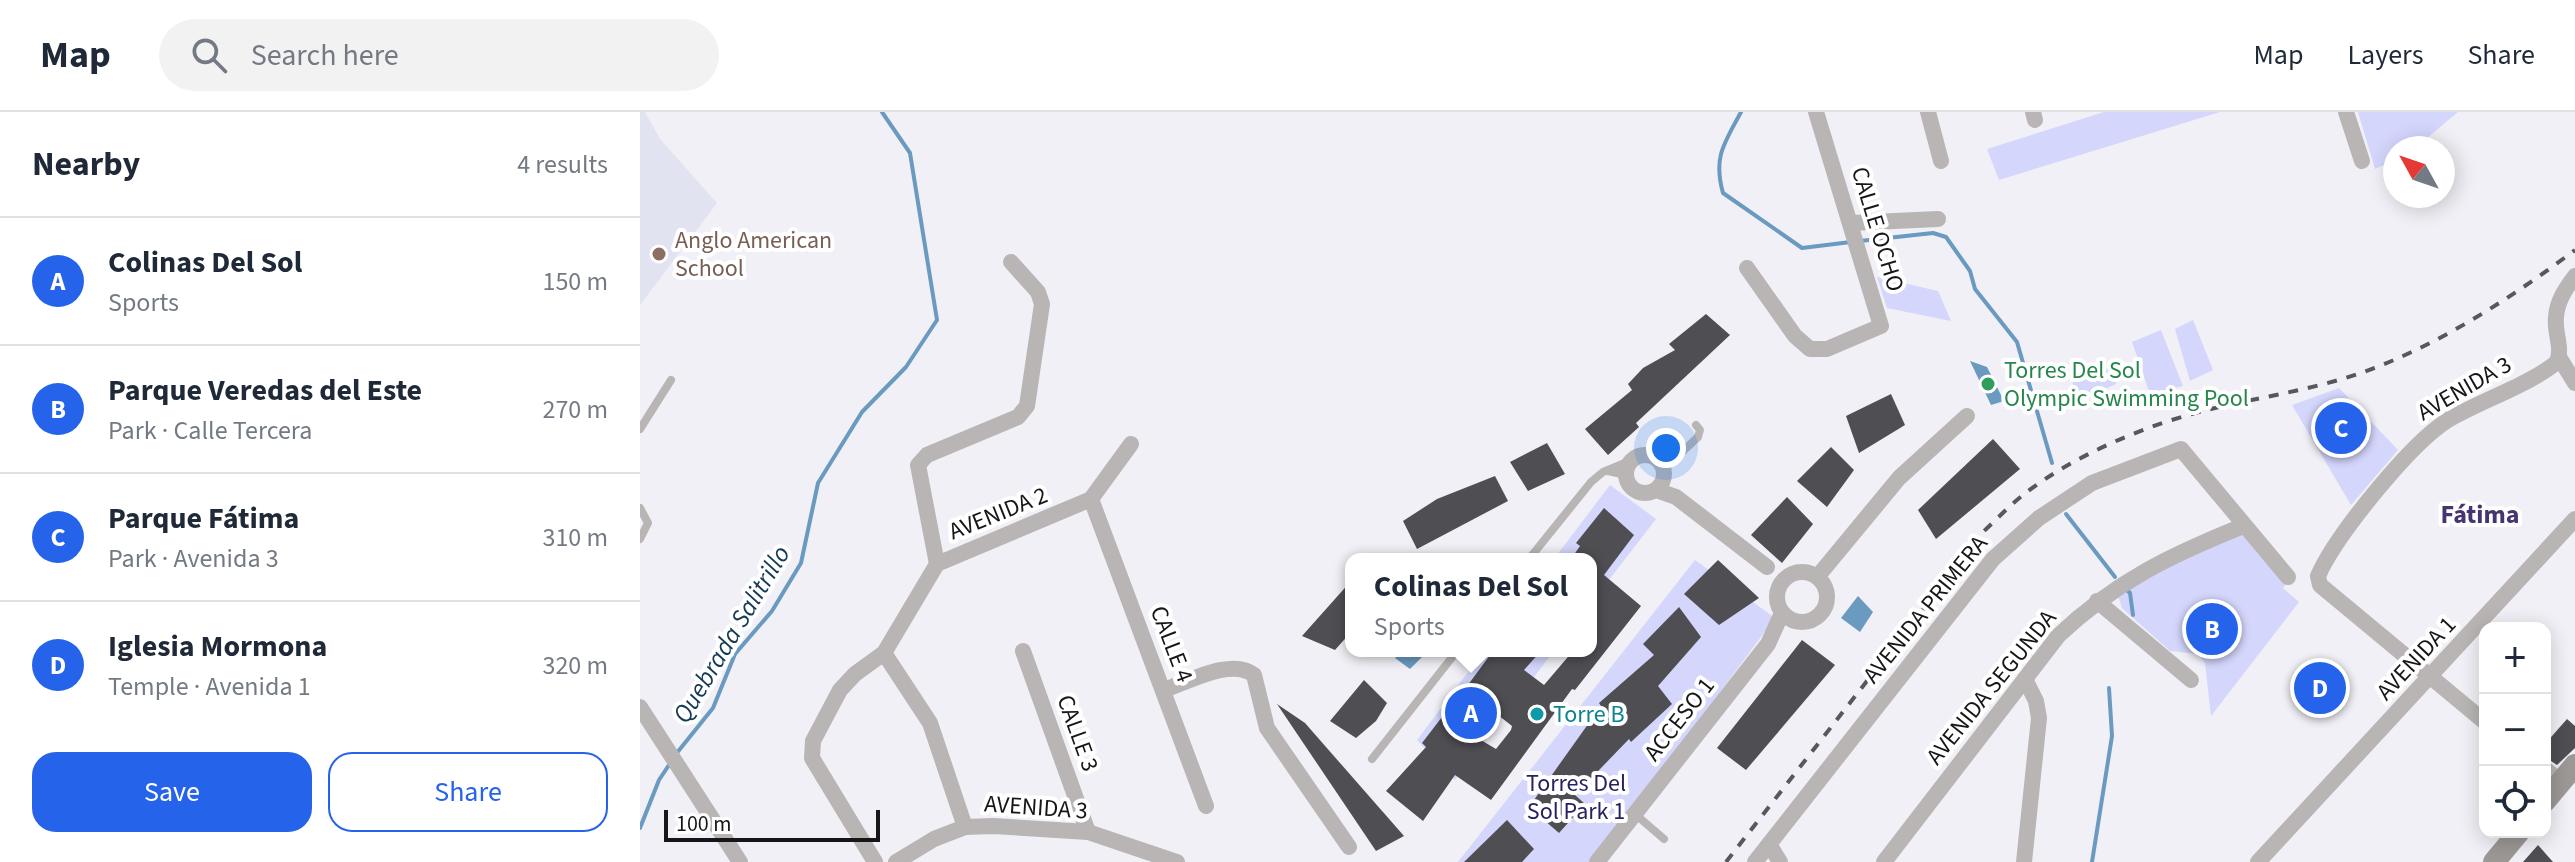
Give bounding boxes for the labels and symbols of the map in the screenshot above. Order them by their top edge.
north arrow [2383,136,2455,208]
street label: CALLE OCHO [1842,162,1913,296]
place label: Anglo American School [675,223,832,286]
marker: Anglo American School [650,245,668,263]
street label: AVENIDA 3 [2411,347,2518,430]
place label: Torres Del Sol Olympic Swimming Pool [2004,353,2249,416]
marker: Torres Del Sol Olympic Swimming Pool [1979,375,1997,393]
pin: C [2315,398,2367,458]
your location [1646,428,1686,468]
street label: AVENIDA 2 [943,478,1053,549]
district label: Fátima [2441,496,2519,533]
street label: AVENIDA PRIMERA [1854,528,1996,691]
water label: Quebrada Salitrillo [664,538,799,730]
pin: B [2186,599,2238,659]
street label: CALLE 4 [1141,601,1202,688]
street label: AVENIDA SEGUNDA [1918,602,2065,772]
street label: AVENIDA 1 [2368,608,2465,708]
pin: D [2294,658,2346,718]
street label: ACCESO 1 [1636,670,1723,769]
pin: A [1445,683,1497,743]
street label: CALLE 3 [1047,690,1108,776]
place label: Torre B [1553,697,1625,732]
marker: Torre B [1528,705,1546,723]
park label: Torres Del Sol Park 1 [1526,766,1626,829]
street label: AVENIDA 3 [983,786,1089,829]
scale bar [664,806,880,842]

